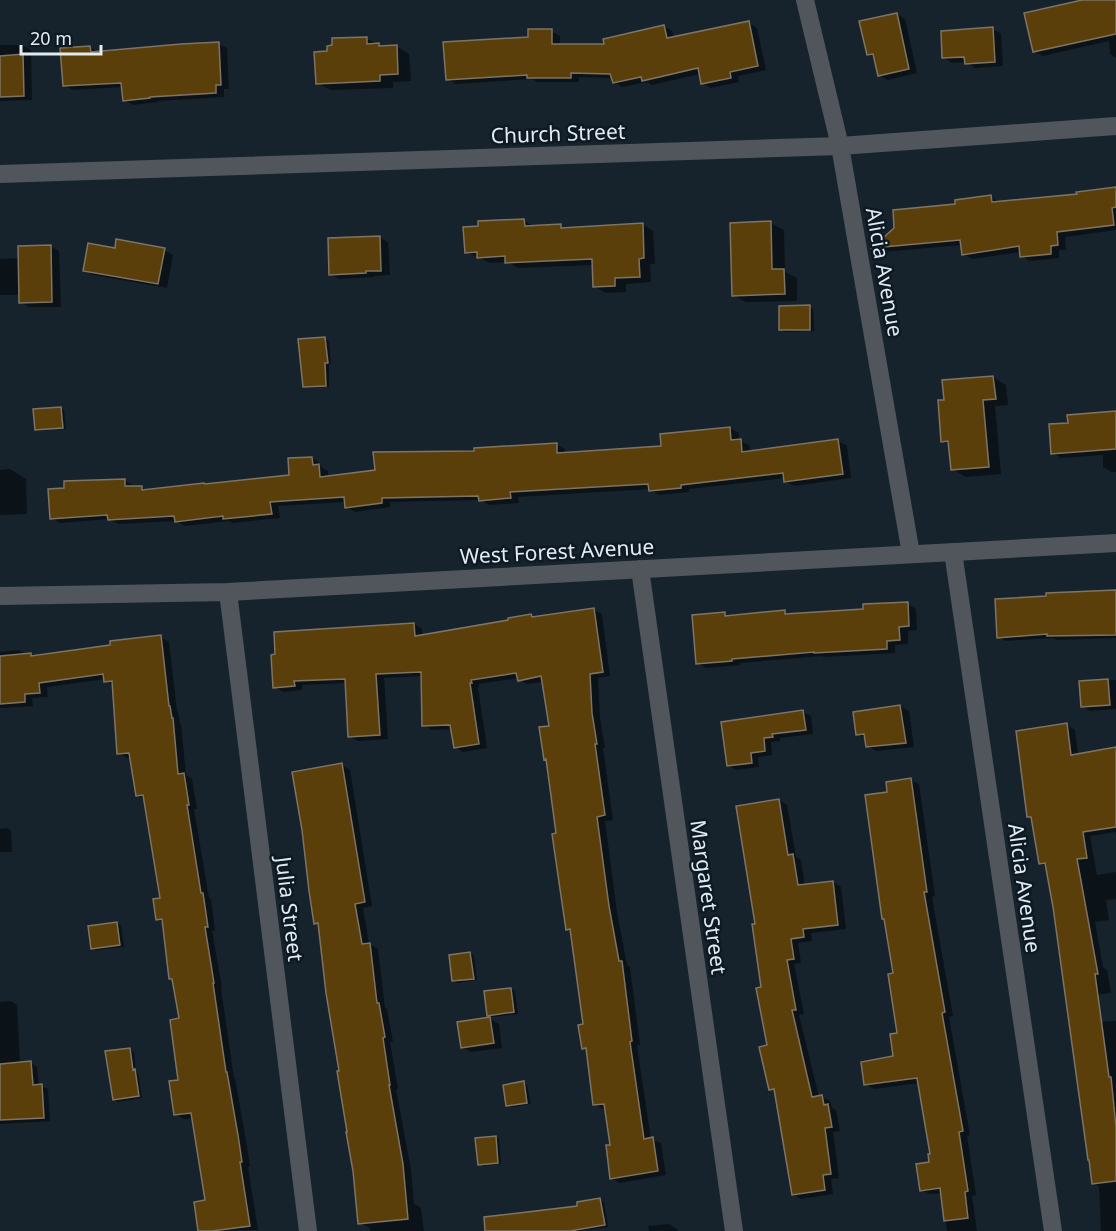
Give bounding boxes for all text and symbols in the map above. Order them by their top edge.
scale bar [21,18,100,56]
text: 20 m [30,26,72,50]
street label: Church Street [490,117,626,149]
street label: Alicia Avenue [860,205,910,339]
street label: West Forest Avenue [459,532,655,570]
street label: Margaret Street [684,818,734,976]
street label: Alicia Avenue [1002,821,1048,955]
street label: Julia Street [269,853,310,963]

